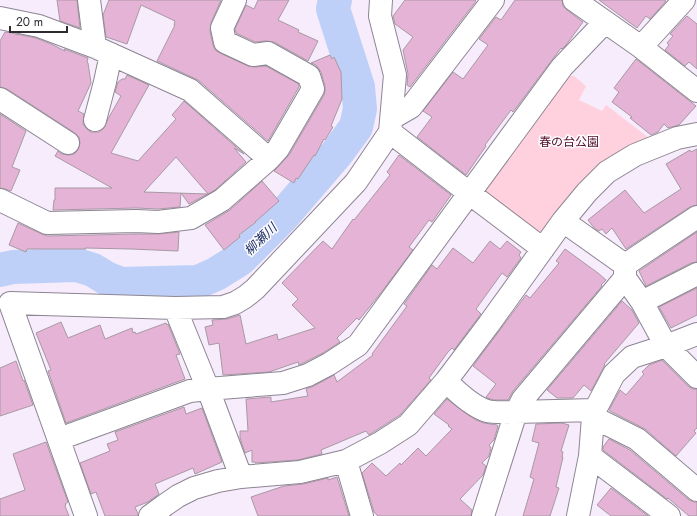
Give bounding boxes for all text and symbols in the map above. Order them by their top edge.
scale bar [10,8,67,34]
text: 20 m [16,13,43,31]
park label: 春の台公園 [539,133,599,151]
water label: 柳瀬川 [240,218,282,260]

